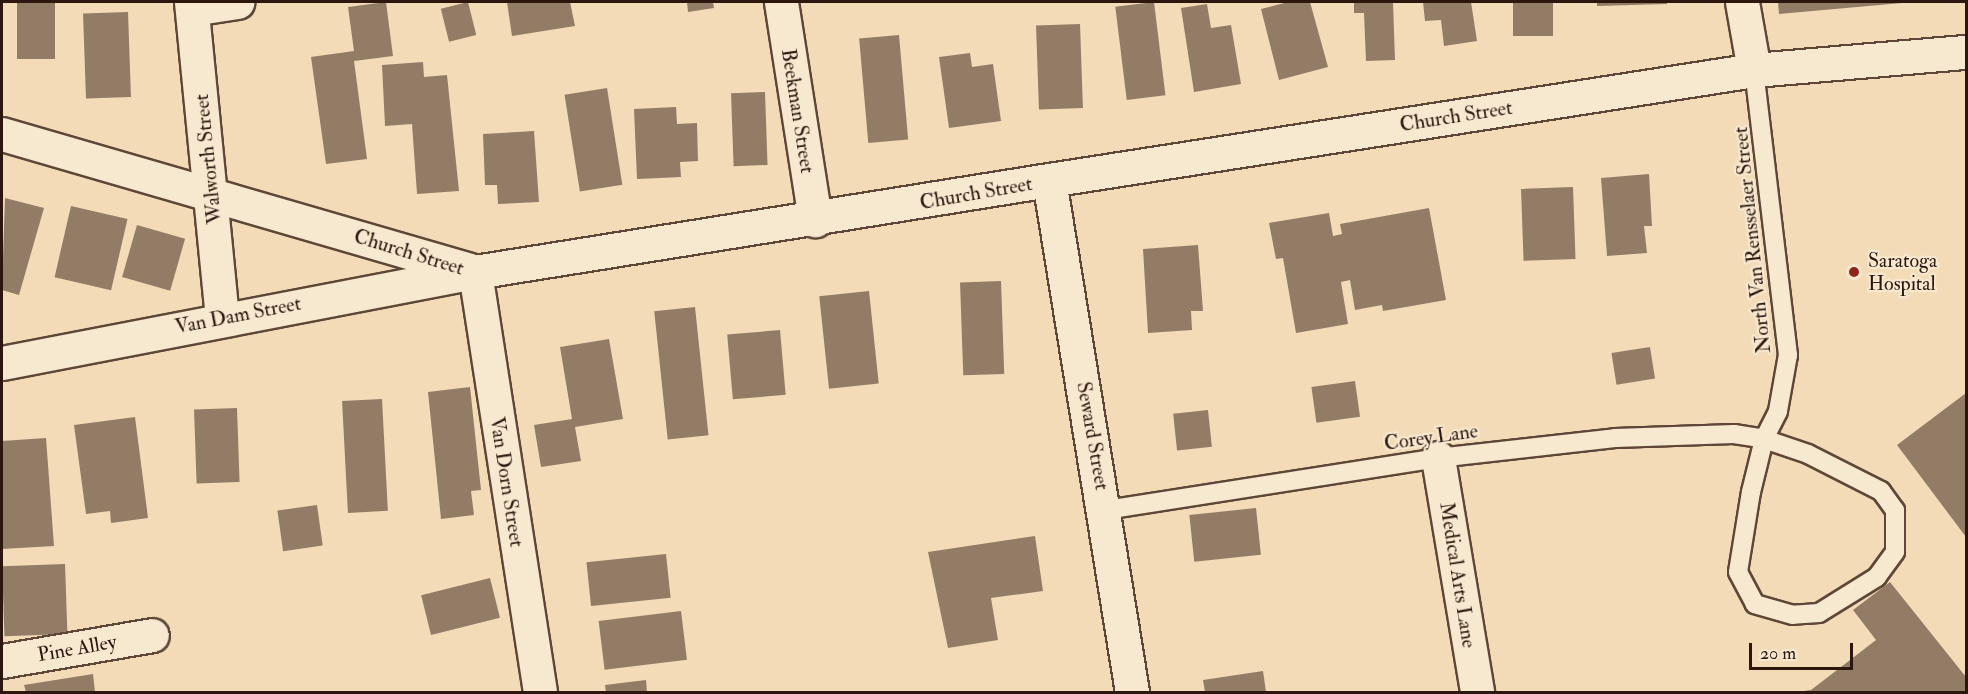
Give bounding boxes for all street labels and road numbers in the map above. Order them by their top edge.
street label: Beekman Street [776,47,820,175]
street label: Walworth Street [189,93,227,225]
street label: Church Street [1398,95,1514,137]
street label: North Van Rensselaer Street [1728,126,1776,354]
street label: Church Street [918,171,1034,215]
street label: Church Street [351,224,467,280]
street label: Van Dam Street [173,291,303,339]
street label: Seward Street [1072,380,1114,492]
street label: Van Dorn Street [485,415,529,549]
street label: Corey Lane [1383,419,1479,455]
street label: Medical Arts Lane [1435,500,1481,650]
street label: Pine Alley [36,629,118,667]

